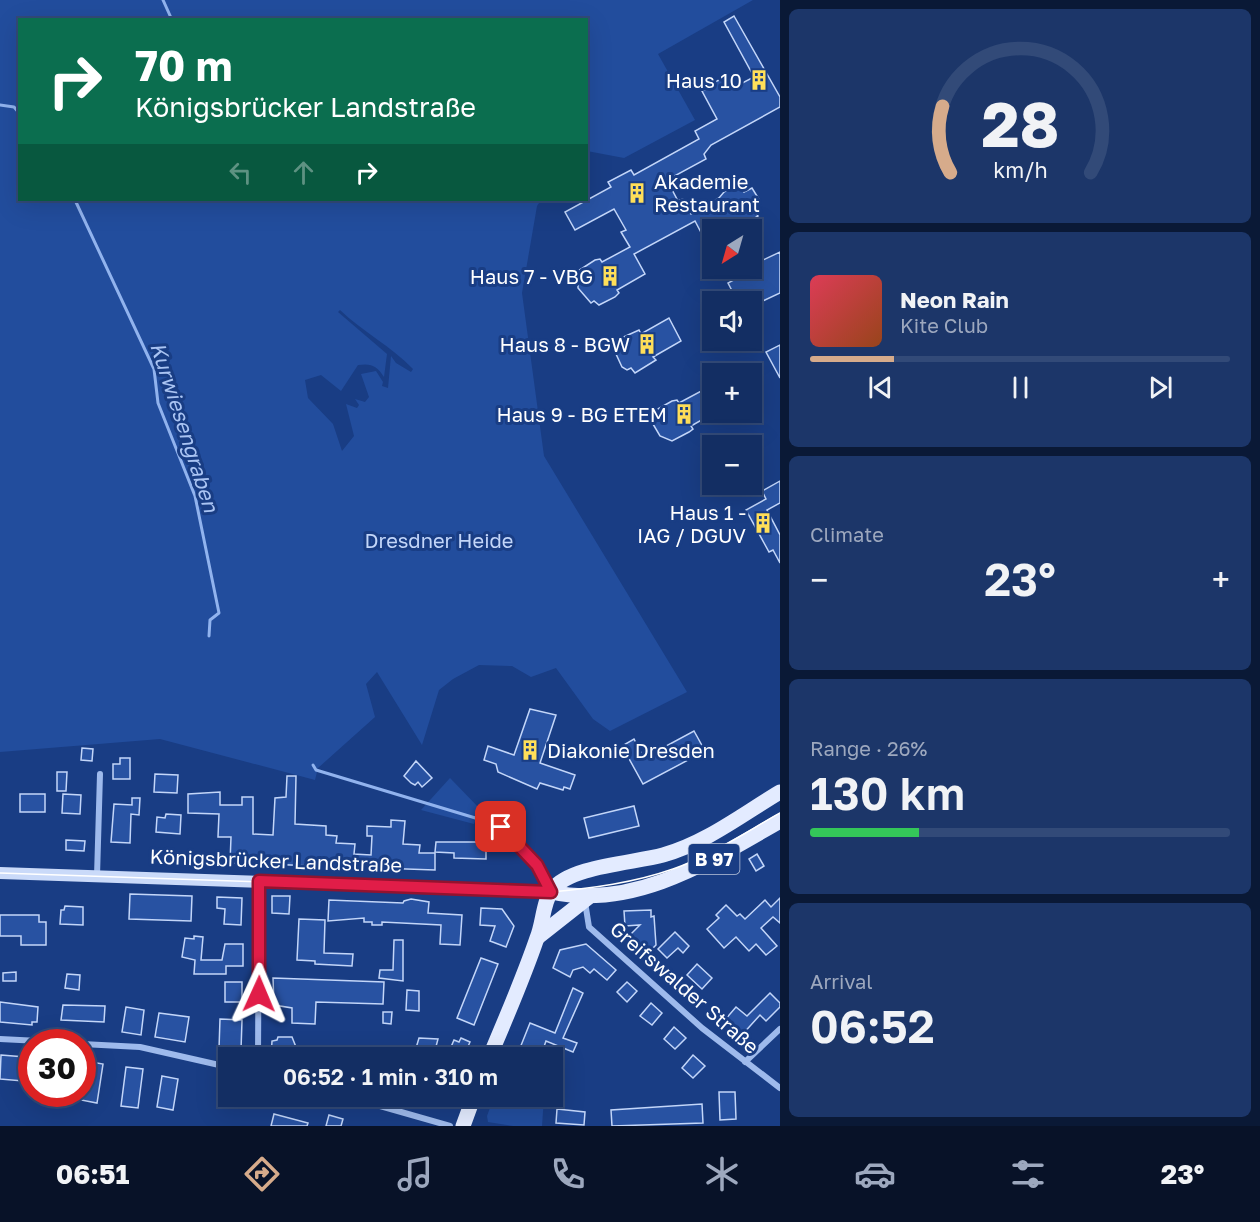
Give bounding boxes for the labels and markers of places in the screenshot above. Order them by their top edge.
place label: Haus 10 [666,68,742,92]
building icon: Haus 10 [747,68,771,92]
place label: Akademie Restaurant [654,169,760,216]
building icon: Akademie Restaurant [625,181,649,205]
place label: Haus 7 - VBG [470,264,593,288]
building icon: Haus 7 - VBG [598,264,622,288]
place label: Haus 8 - BGW [500,332,630,356]
building icon: Haus 8 - BGW [635,332,659,356]
place label: Haus 9 - BG ETEM [497,402,667,426]
building icon: Haus 9 - BG ETEM [672,402,696,426]
place label: Haus 1 - IAG / DGUV [637,500,746,547]
building icon: Haus 1 - IAG / DGUV [751,511,775,535]
building icon: Diakonie Dresden [518,738,542,762]
place label: Diakonie Dresden [547,738,715,762]
pin [475,801,526,852]

